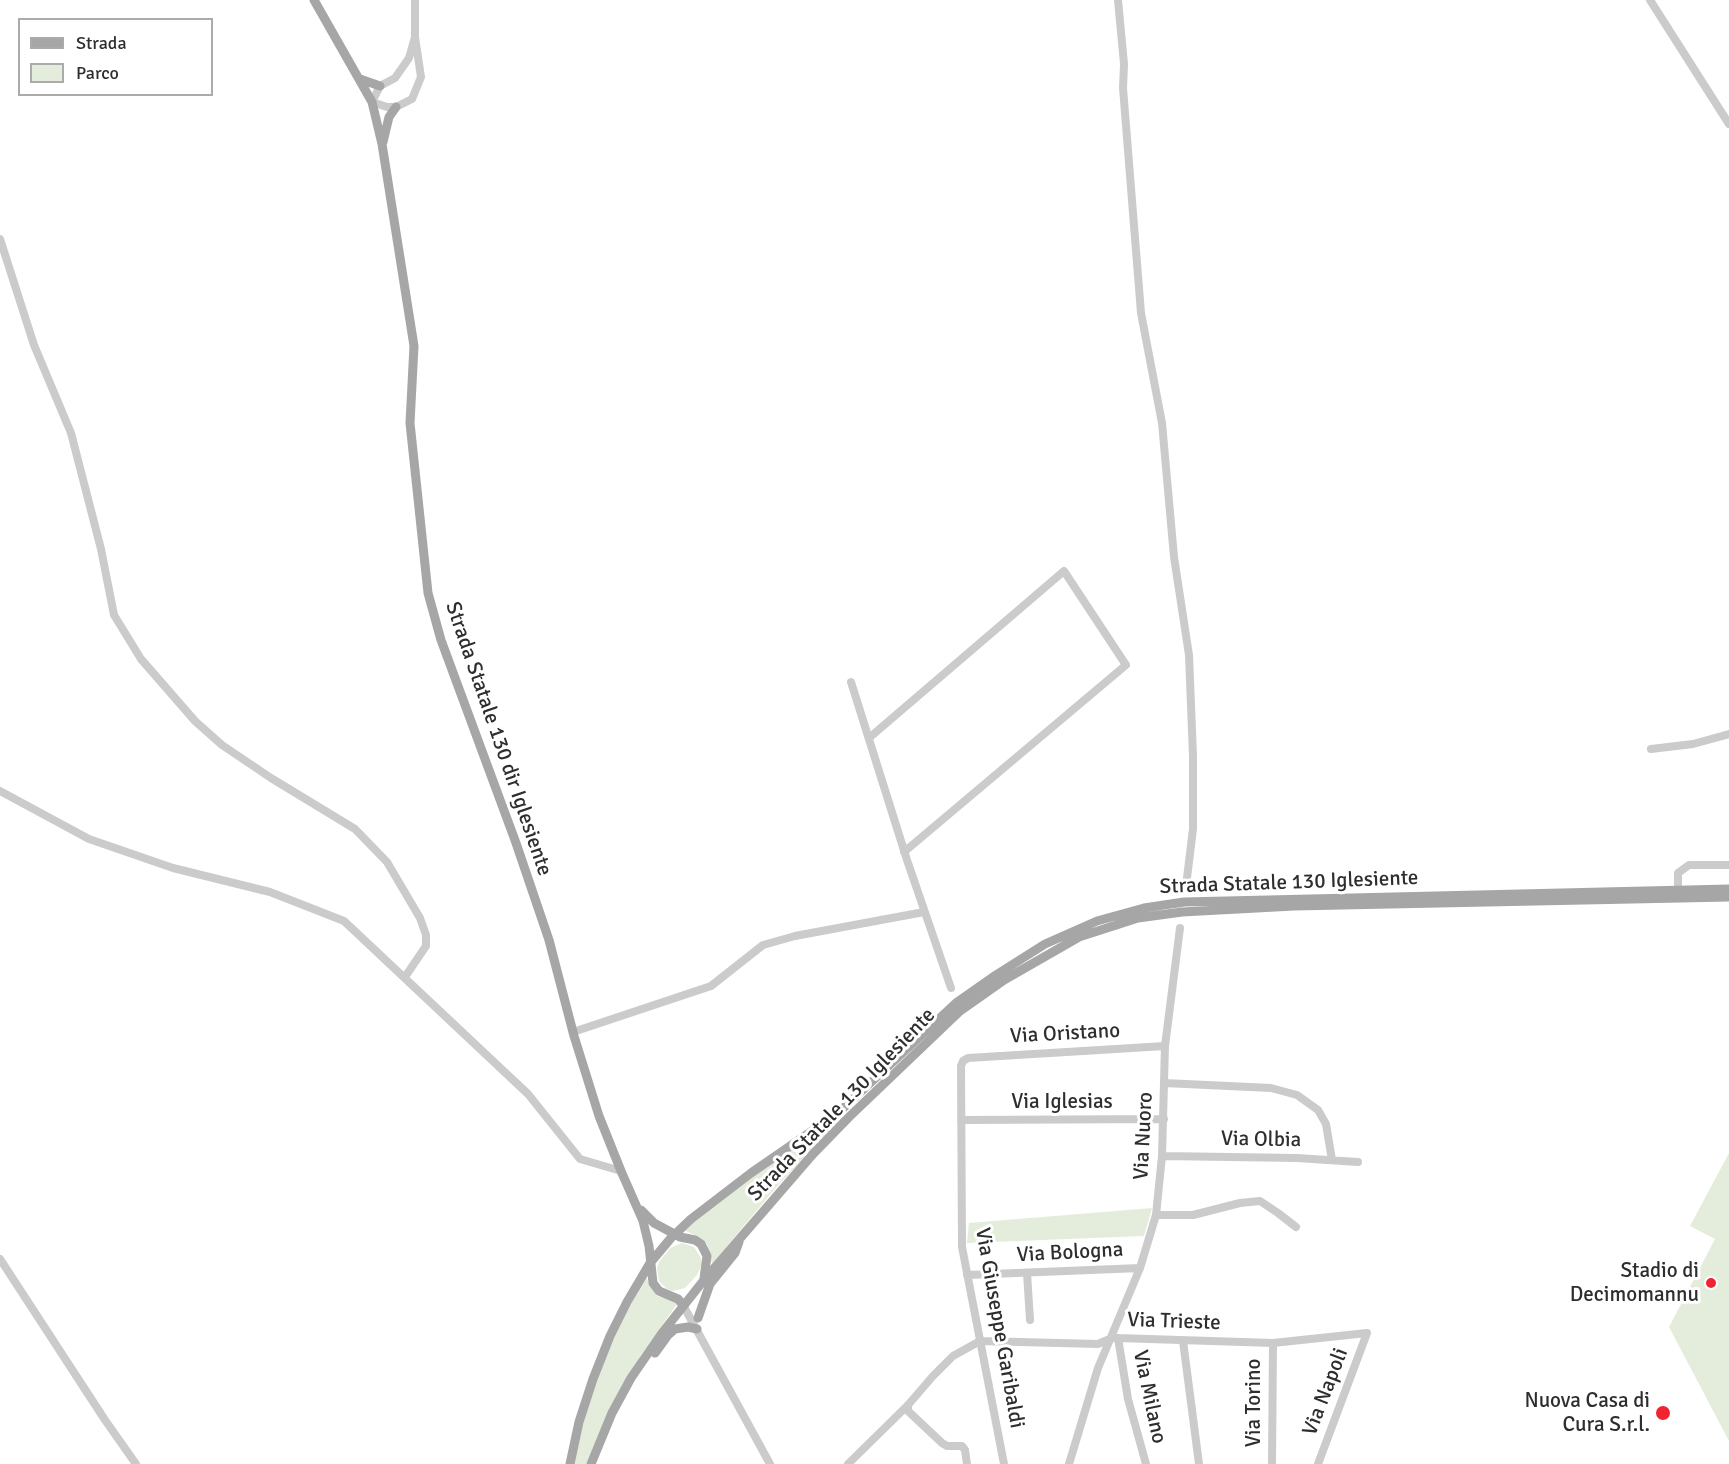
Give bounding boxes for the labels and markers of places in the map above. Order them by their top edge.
place label: Stadio di Decimomannu [1570,1258,1699,1308]
marker: Stadio di Decimomannu [1704,1276,1718,1290]
place label: Nuova Casa di Cura S.r.l. [1524,1388,1650,1438]
marker: Nuova Casa di Cura S.r.l. [1654,1404,1672,1422]

